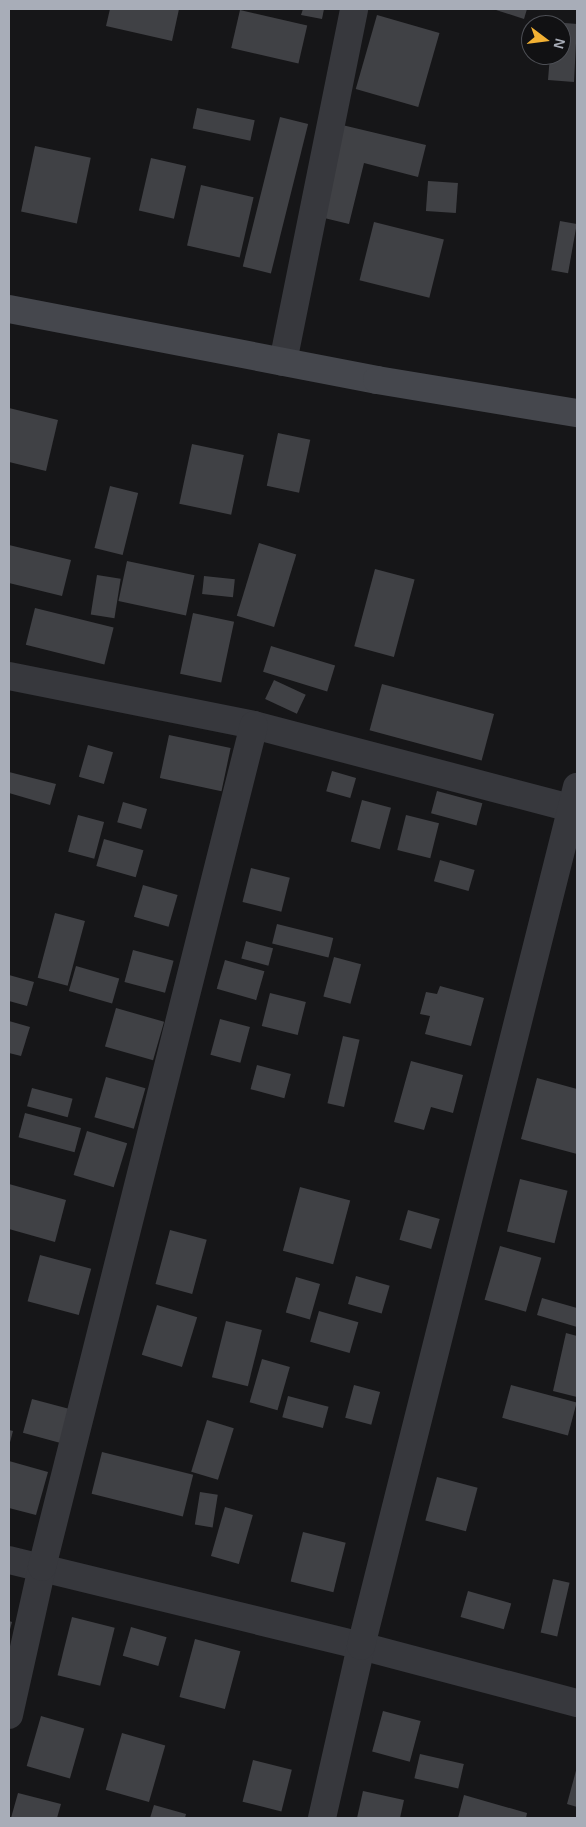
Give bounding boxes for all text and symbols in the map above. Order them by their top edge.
north arrow [521,15,571,65]
text: N [550,37,569,51]

